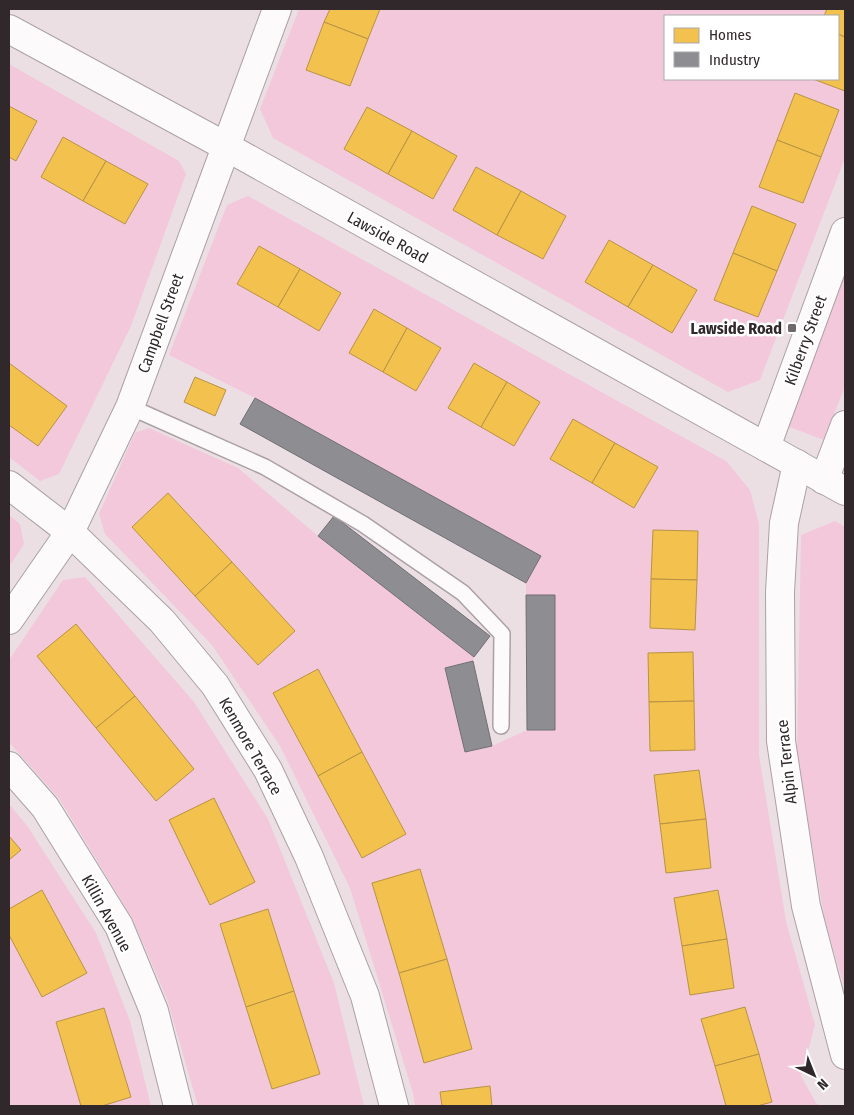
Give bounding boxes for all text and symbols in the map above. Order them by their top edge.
legend [664,15,839,80]
text: Homes [709,26,751,44]
text: Industry [709,51,760,69]
street label: Lawside Road [344,207,432,267]
street label: Campbell Street [134,270,188,376]
street label: Kilberry Street [780,292,831,388]
place label: Lawside Road [691,319,782,338]
marker: Lawside Road [786,322,798,334]
street label: Kenmore Terrace [215,694,286,798]
street label: Alpin Terrace [773,719,800,805]
street label: Killin Avenue [78,871,136,955]
north arrow [789,1050,839,1100]
text: N [814,1075,831,1093]

